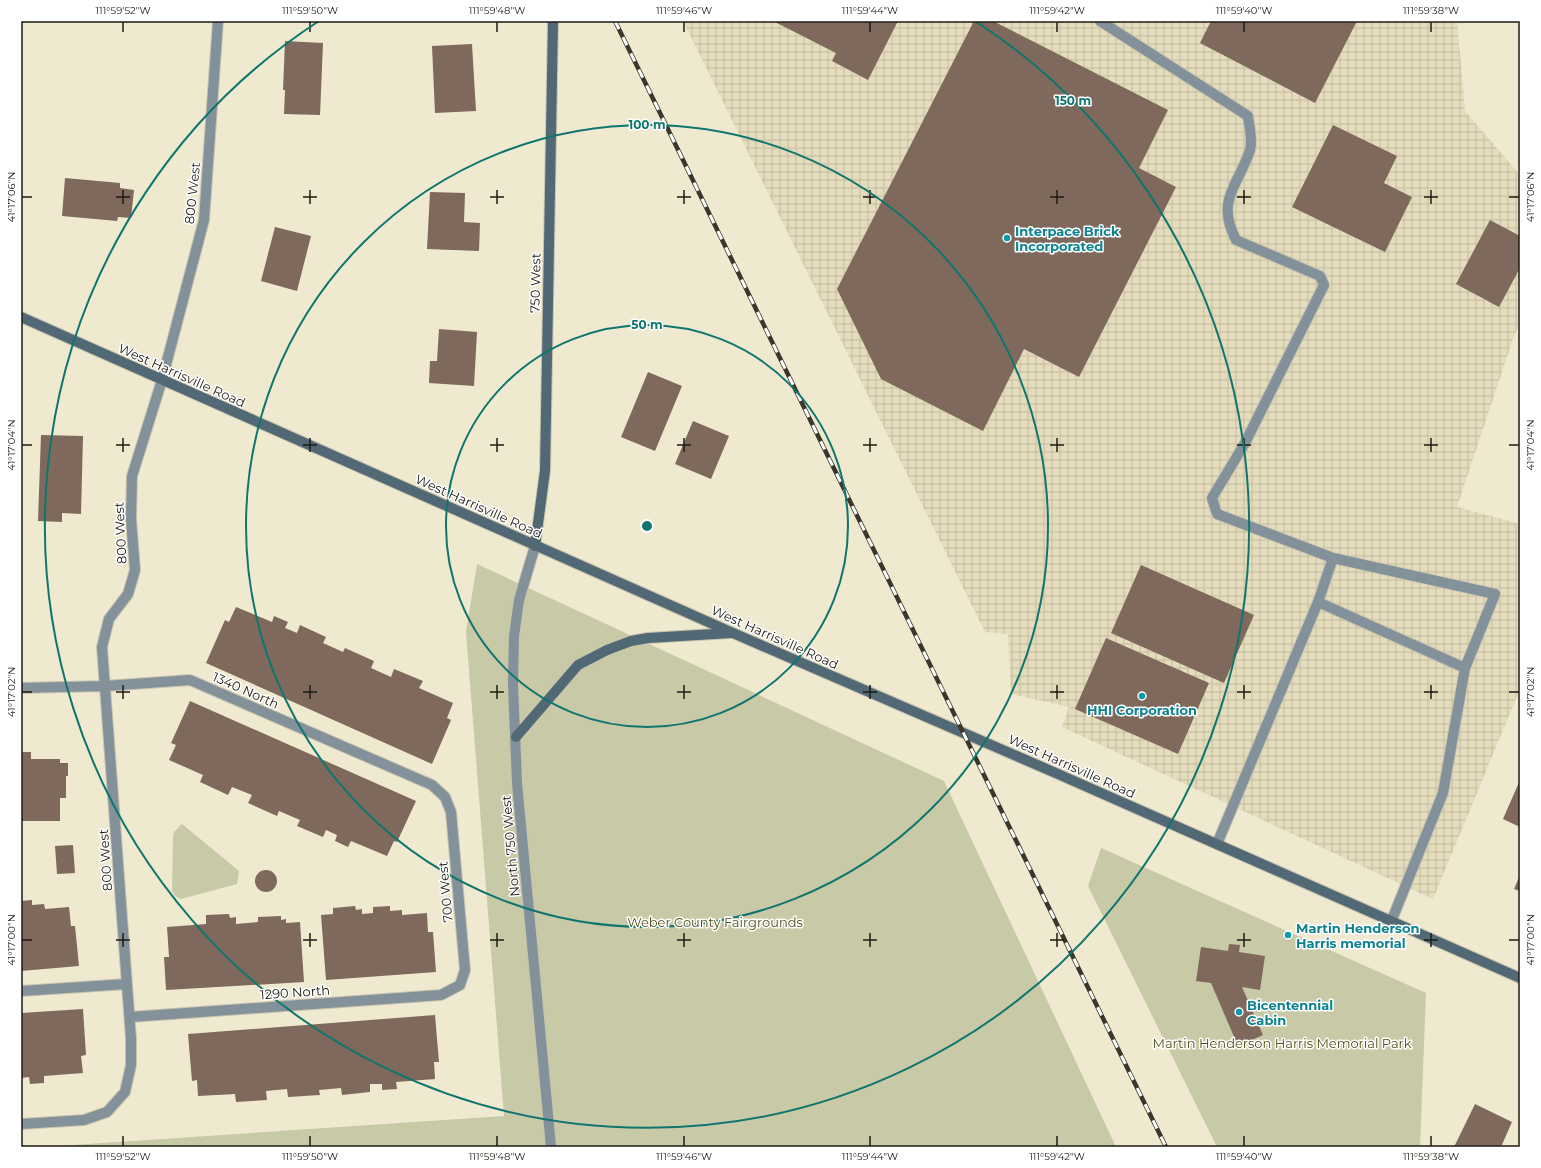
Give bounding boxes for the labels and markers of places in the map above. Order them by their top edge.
place label: Interpace Brick Incorporated [1015,223,1120,254]
marker: Interpace Brick Incorporated [1002,233,1012,243]
centre of rings [640,519,654,533]
marker: HHI Corporation [1137,691,1147,701]
place label: HHI Corporation [1087,702,1197,718]
place label: Martin Henderson Harris memorial [1296,920,1419,951]
marker: Martin Henderson Harris memorial [1283,930,1293,940]
place label: Bicentennial Cabin [1247,997,1333,1028]
marker: Bicentennial Cabin [1234,1007,1244,1017]

